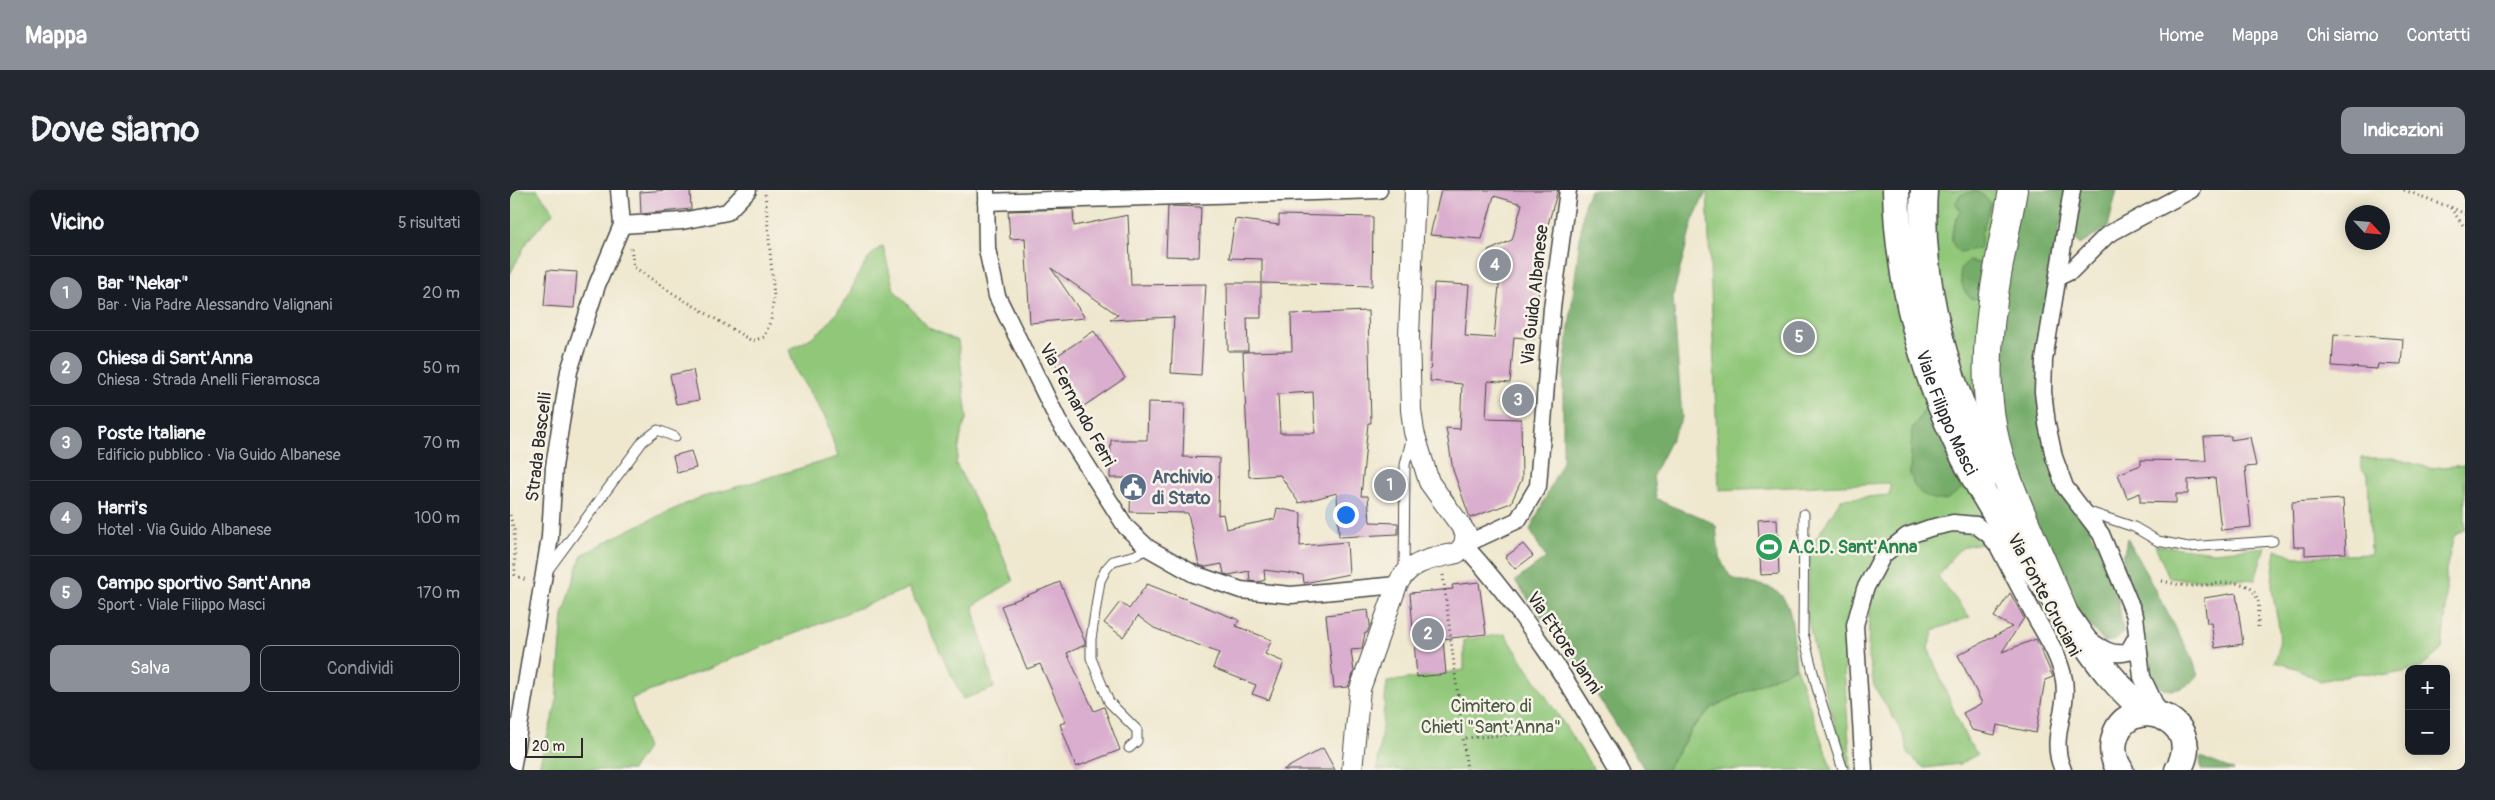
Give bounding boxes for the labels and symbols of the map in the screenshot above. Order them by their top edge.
north arrow [2345,205,2390,250]
street label: Via Guido Albanese [1516,224,1554,366]
pin: 4 [1479,246,1511,284]
pin: 5 [1783,318,1815,356]
street label: Via Fernando Ferri [1034,339,1120,471]
street label: Viale Filippo Masci [1911,347,1983,479]
pin: 3 [1502,381,1534,419]
street label: Strada Bascelli [521,391,557,503]
place label: Archivio di Stato [1152,466,1213,510]
pin: 1 [1374,466,1406,504]
public building icon: Archivio di Stato [1118,472,1148,502]
your location [1333,502,1359,528]
street label: Via Fonte Cruciani [2002,530,2086,660]
sports icon: A.C.D. Sant'Anna [1754,532,1784,562]
place label: A.C.D. Sant'Anna [1788,536,1918,559]
street label: Via Ettore Janni [1521,587,1607,699]
pin: 2 [1412,615,1444,653]
park label: Cimitero di Chieti "Sant'Anna" [1421,695,1561,739]
scale bar [525,735,582,758]

